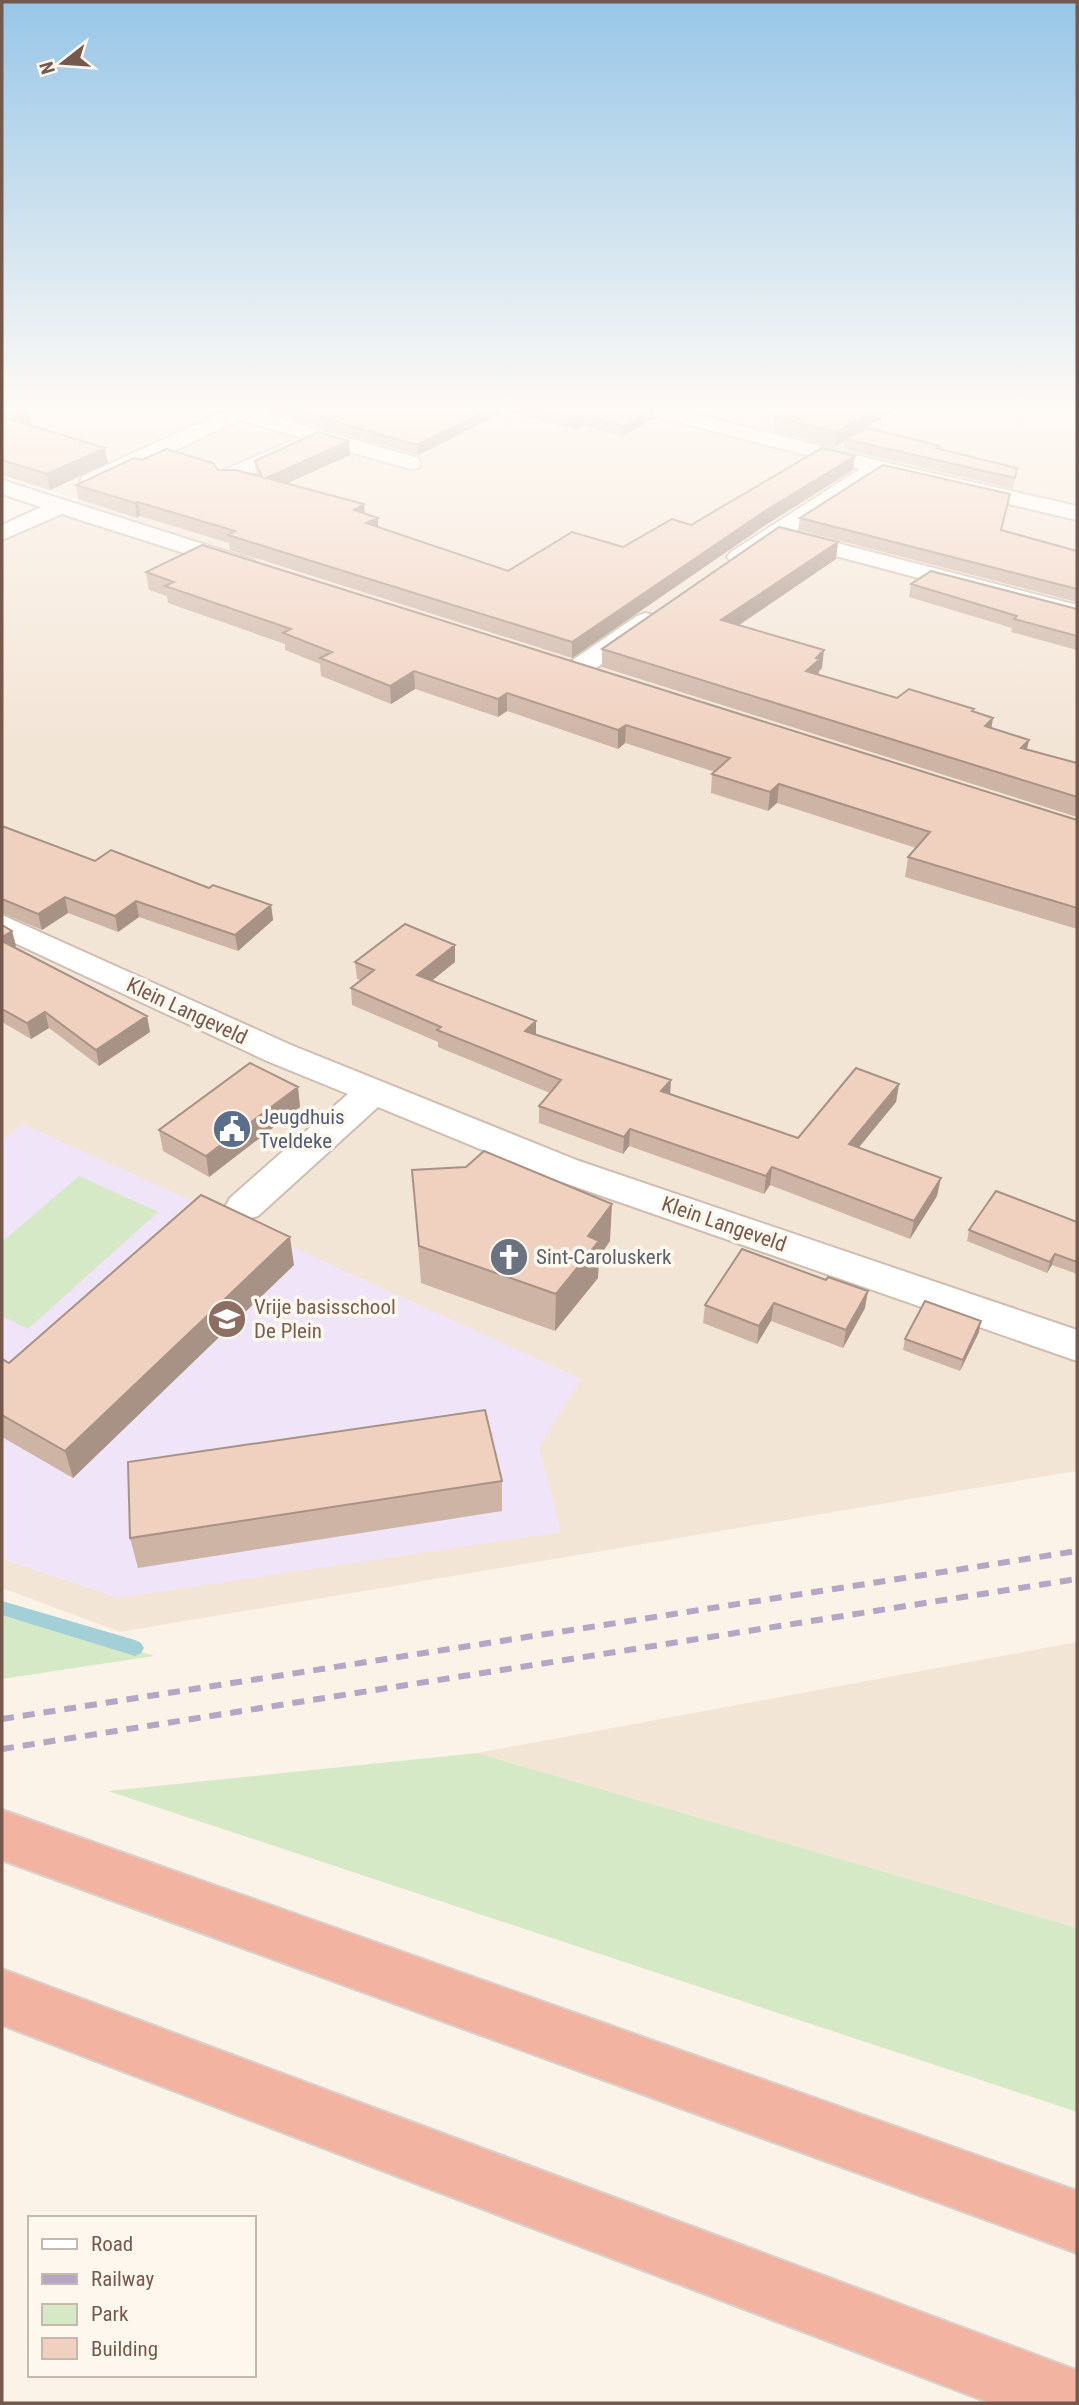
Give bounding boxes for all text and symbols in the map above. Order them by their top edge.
north arrow [28,28,98,98]
text: N [35,59,60,77]
street label: Klein Langeveld [123,973,251,1049]
place label: Jeugdhuis Tveldeke [259,1105,345,1153]
public building icon: Jeugdhuis Tveldeke [211,1108,253,1150]
street label: Klein Langeveld [659,1191,789,1257]
church icon: Sint-Caroluskerk [488,1236,530,1278]
place label: Sint-Caroluskerk [536,1245,672,1269]
place label: Vrije basisschool De Plein [254,1295,396,1343]
school or university icon: Vrije basisschool De Plein [206,1298,248,1340]
legend [28,2216,256,2377]
text: Road [91,2232,133,2256]
text: Railway [91,2267,154,2291]
text: Park [91,2302,129,2326]
text: Building [91,2337,158,2361]

